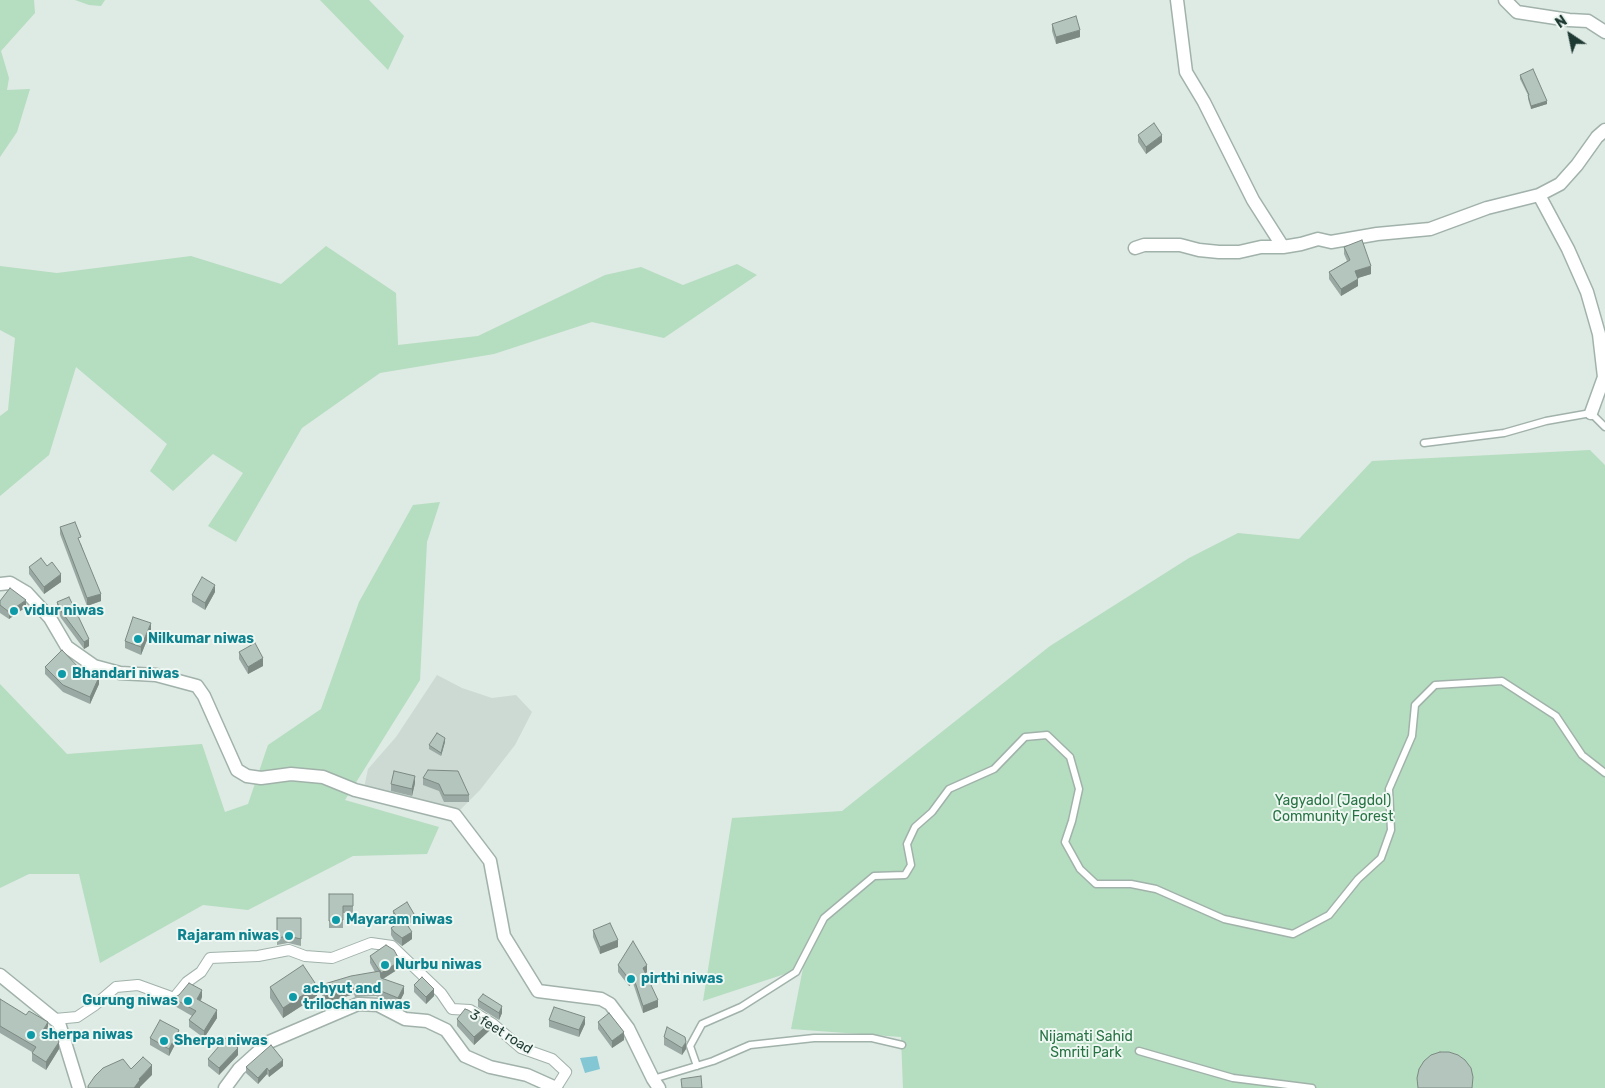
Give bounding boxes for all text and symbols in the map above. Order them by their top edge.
north arrow [1545,10,1595,60]
text: N [1552,12,1570,32]
place label: vidur niwas [24,603,104,619]
marker: vidur niwas [8,605,20,617]
place label: Nilkumar niwas [148,631,254,647]
marker: Nilkumar niwas [132,633,144,645]
place label: Bhandari niwas [72,666,179,682]
marker: Bhandari niwas [56,668,68,680]
park label: Yagyadol (Jagdol) Community Forest [1273,793,1393,826]
place label: Mayaram niwas [346,912,453,928]
marker: Mayaram niwas [330,914,342,926]
place label: Rajaram niwas [177,928,279,944]
marker: Rajaram niwas [283,930,295,942]
place label: Nurbu niwas [395,957,482,973]
marker: Nurbu niwas [379,959,391,971]
place label: pirthi niwas [641,971,723,987]
marker: pirthi niwas [625,973,637,985]
place label: achyut and trilochan niwas [303,981,411,1014]
marker: achyut and trilochan niwas [287,991,299,1003]
place label: Gurung niwas [82,993,178,1009]
marker: Gurung niwas [182,995,194,1007]
street label: 3 feet road [466,1006,536,1058]
place label: sherpa niwas [41,1027,133,1043]
marker: sherpa niwas [25,1029,37,1041]
park label: Nijamati Sahid Smriti Park [1039,1029,1133,1062]
place label: Sherpa niwas [174,1033,268,1049]
marker: Sherpa niwas [158,1035,170,1047]

